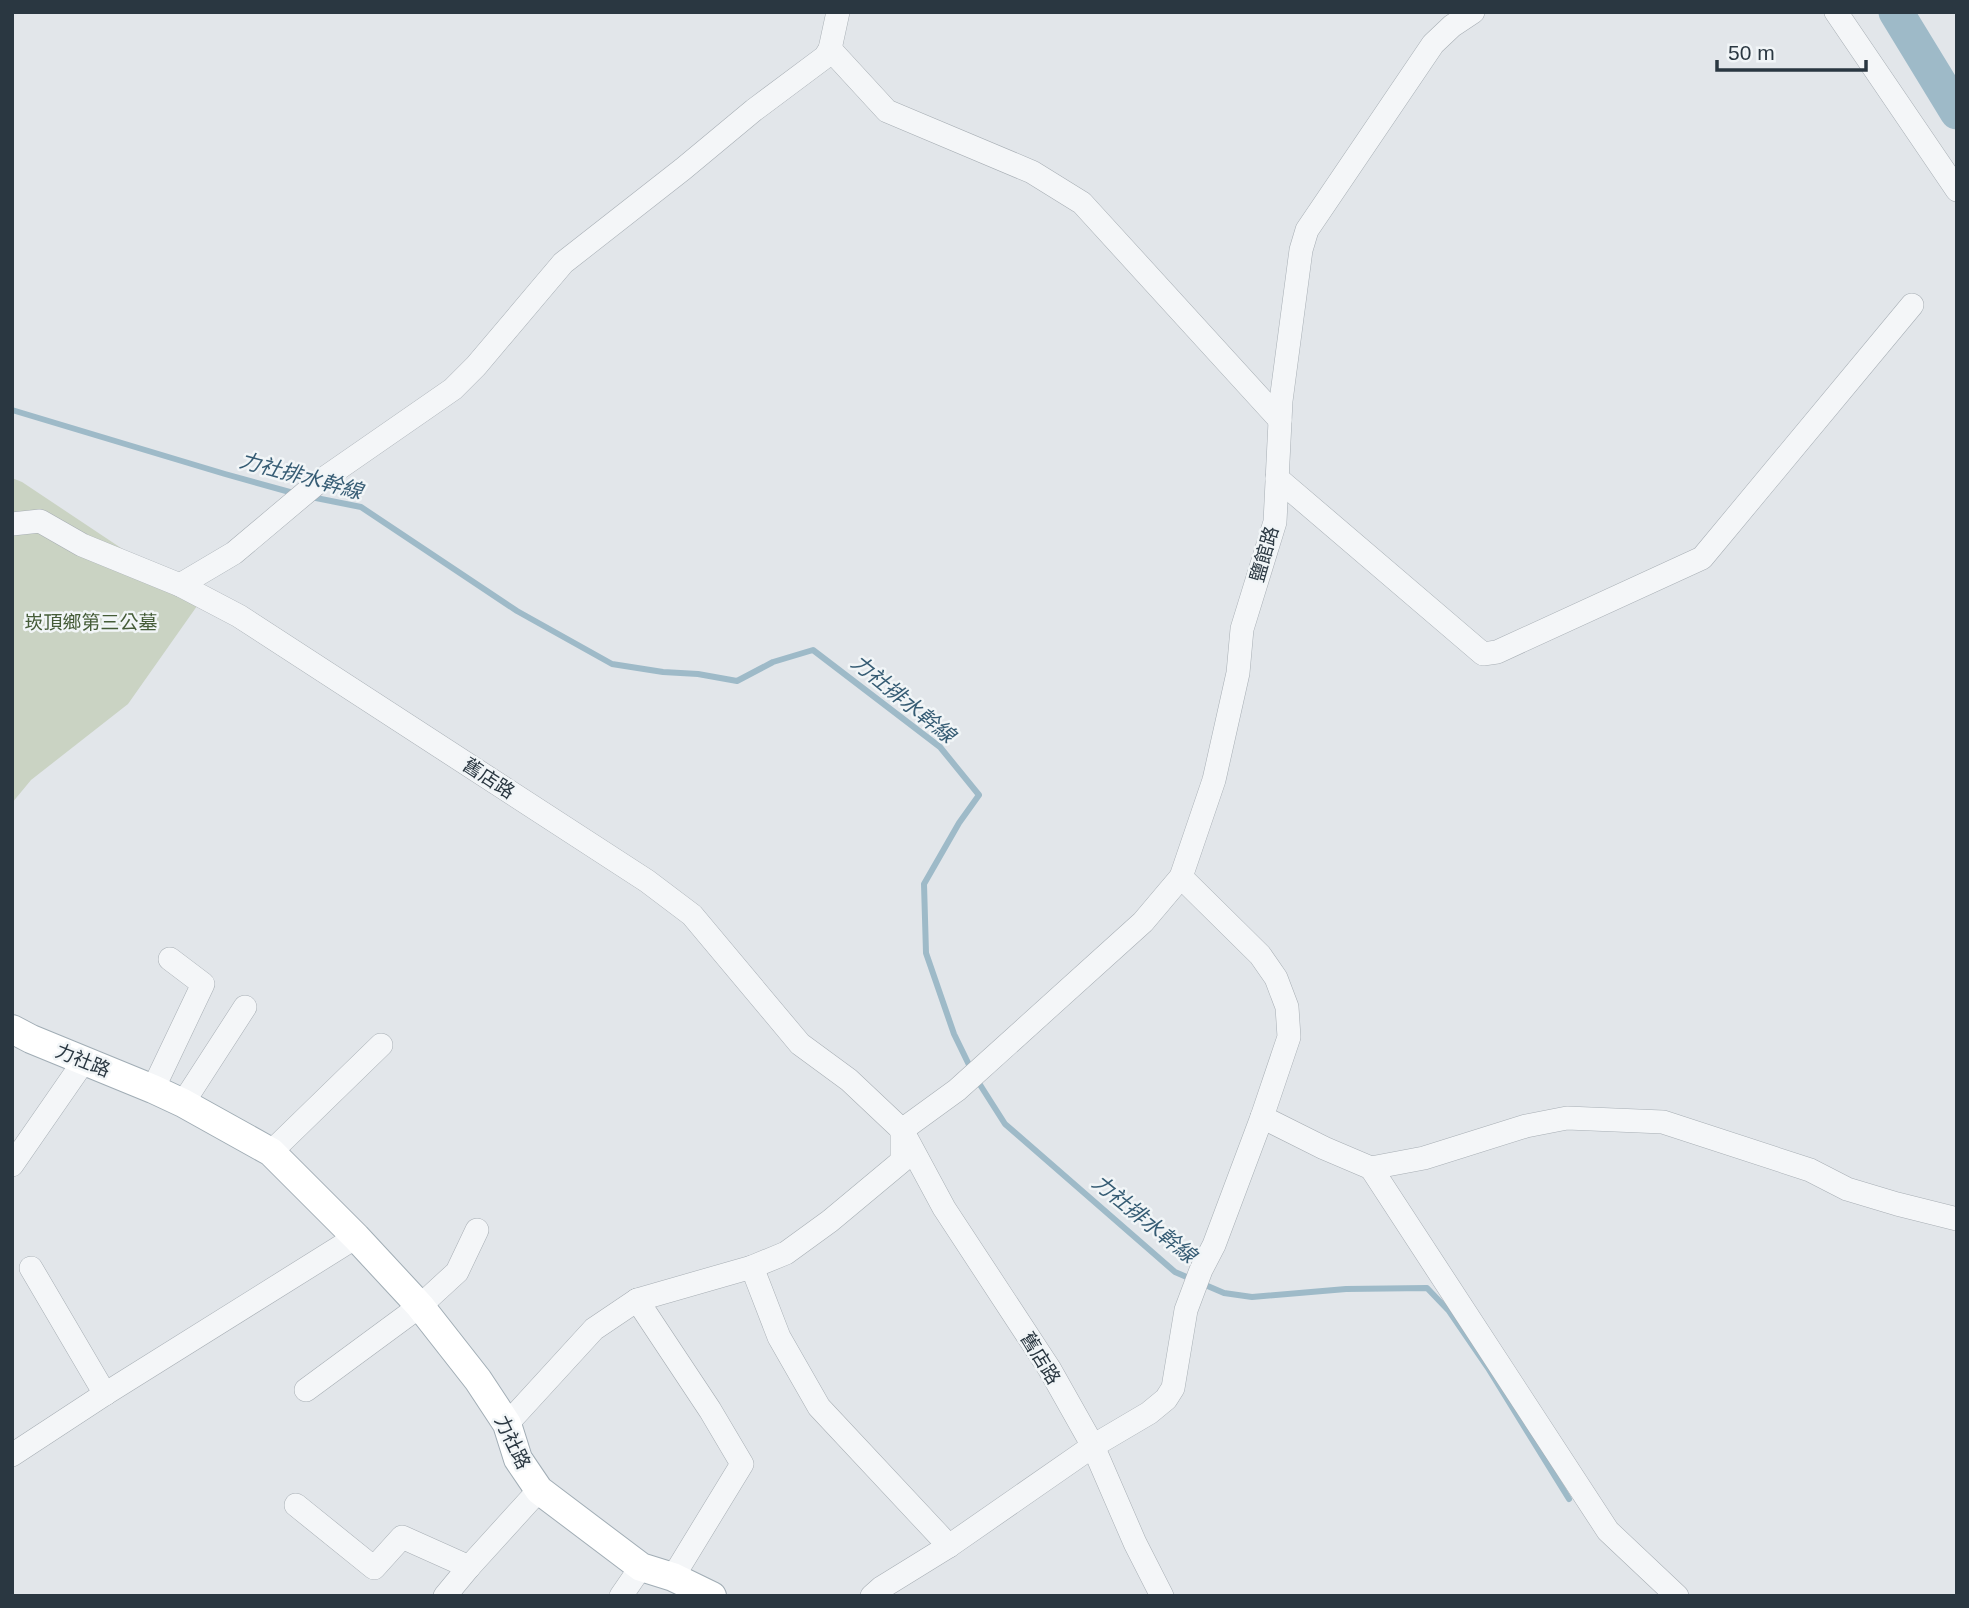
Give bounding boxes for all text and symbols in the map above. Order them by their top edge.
scale bar [1717,28,1866,72]
text: 50 m [1728,41,1775,64]
water label: 力社排水幹線 [237,448,367,503]
street label: 鹽館路 [1247,524,1282,584]
park label: 崁頂鄉第三公墓 [24,612,158,633]
water label: 力社排水幹線 [847,650,961,748]
street label: 舊店路 [459,754,518,803]
street label: 力社路 [52,1040,113,1081]
water label: 力社排水幹線 [1088,1170,1202,1268]
street label: 舊店路 [1017,1329,1065,1388]
street label: 力社路 [491,1412,534,1472]

